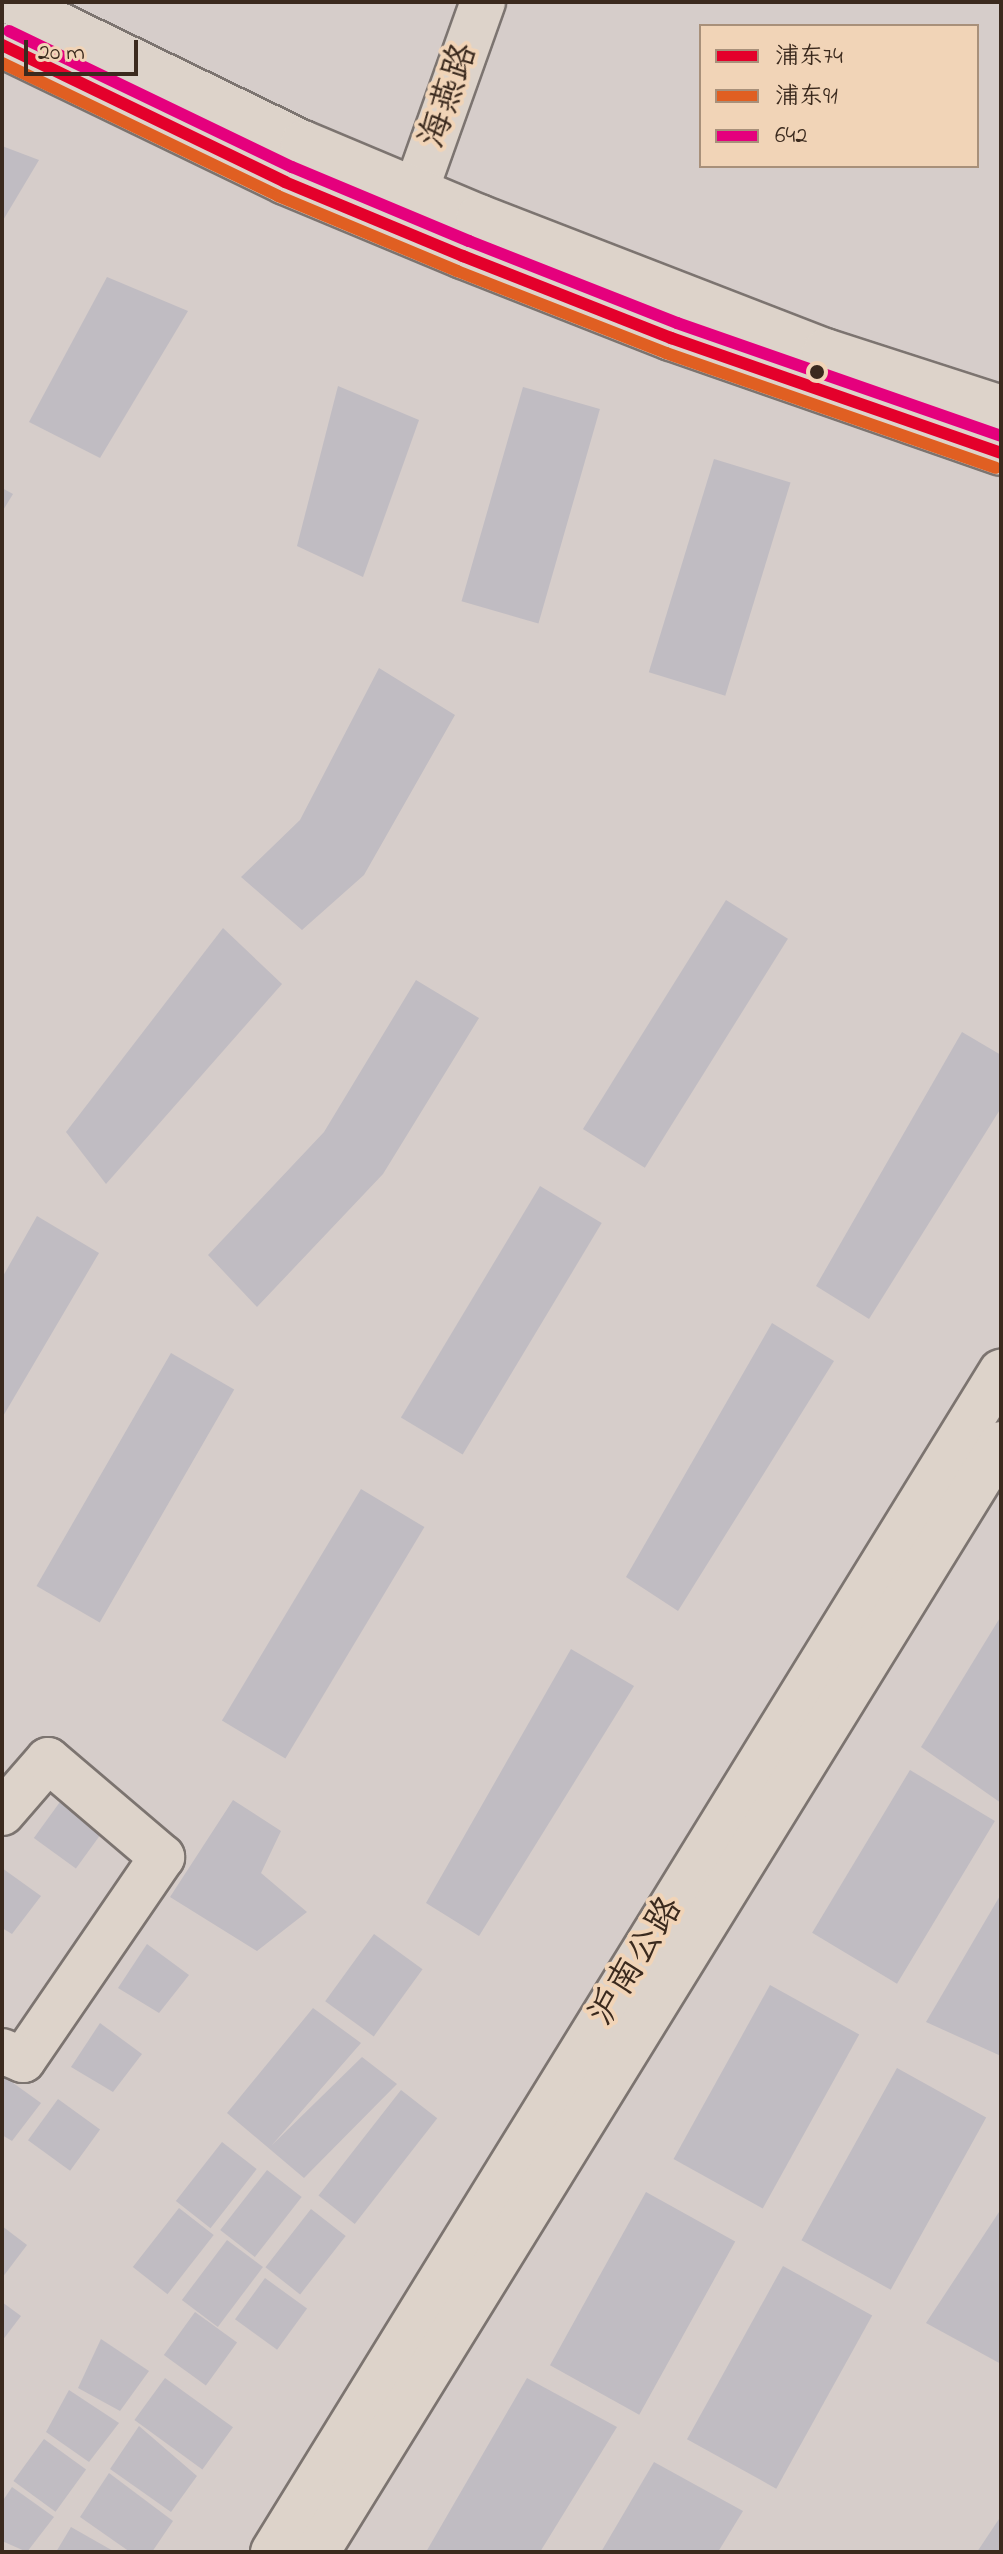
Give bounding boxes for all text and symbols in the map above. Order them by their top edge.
scale bar [28,24,142,74]
legend [699,24,979,168]
text: 20 m [38,36,85,71]
street label: 海燕路 [412,38,488,154]
text: 浦东74 [775,40,843,75]
text: 浦东91 [775,80,838,115]
text: 642 [775,119,807,154]
unlabelled marker [809,364,825,380]
street label: 沪南公路 [581,1889,693,2035]

